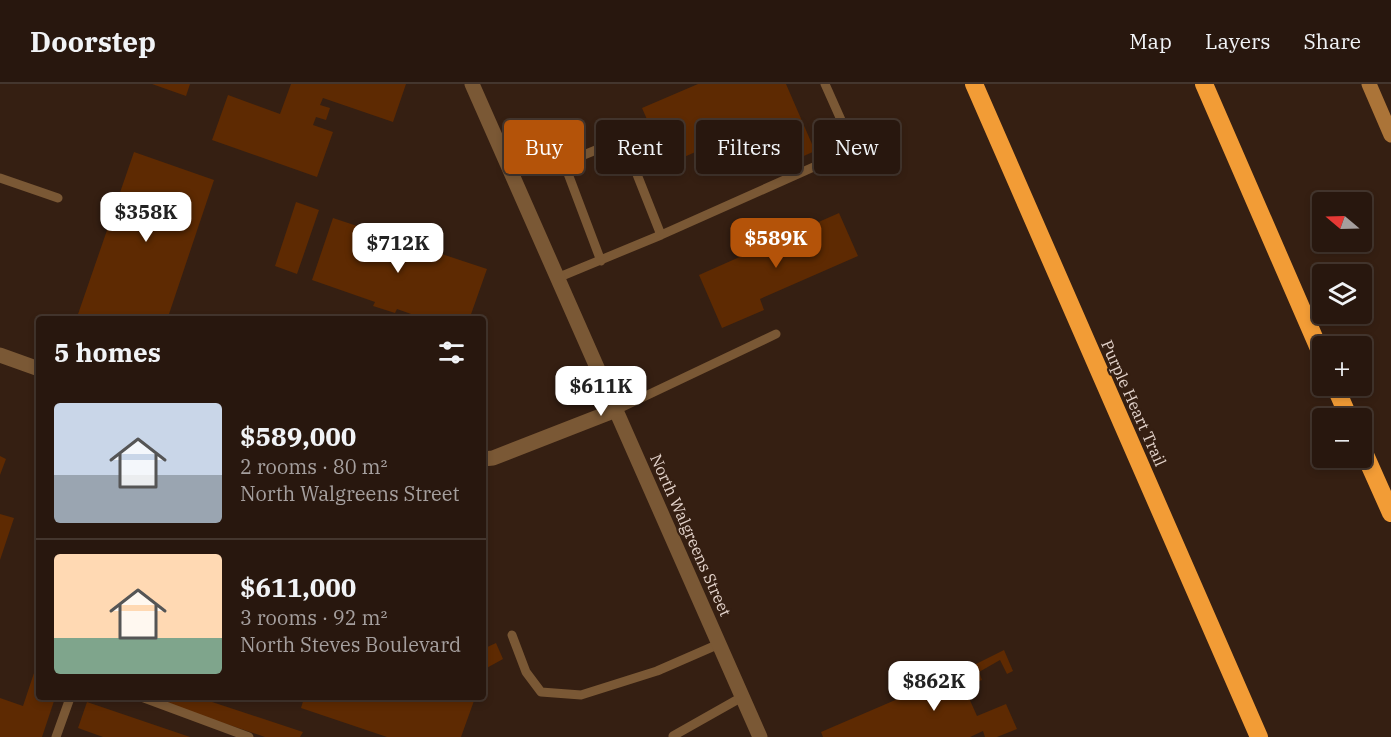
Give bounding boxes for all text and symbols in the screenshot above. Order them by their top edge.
text: Doorstep [30,23,156,60]
text: Map [1129,27,1172,55]
text: Layers [1205,27,1271,55]
text: Share [1304,27,1361,55]
chip: Buy [504,120,584,174]
chip: Rent [596,120,684,174]
chip: Filters [696,120,802,174]
chip: New [814,120,900,174]
pin: $358K [104,192,188,243]
north arrow [1312,192,1372,252]
map controls [1312,192,1372,468]
text: $358K [114,198,178,225]
pin: $589K [734,218,818,269]
pin: $712K [356,223,440,274]
text: $589K [744,224,808,251]
text: $712K [366,229,430,256]
button: layers [1312,264,1372,324]
text: 5 homes [54,335,161,369]
icon: filters [435,336,468,369]
button: + [1312,336,1372,396]
street label: Purple Heart Trail [1097,337,1171,470]
pin: $611K [559,366,643,417]
text: $611K [569,372,633,399]
button: − [1312,408,1372,468]
text: $589,000 [240,419,356,453]
icon: home [102,427,174,499]
street label: North Walgreens Street [646,451,736,620]
text: 2 rooms · 80 m² [240,453,387,480]
text: North Walgreens Street [240,480,460,507]
text: $611,000 [240,570,356,604]
icon: home [102,578,174,650]
text: 3 rooms · 92 m² [240,604,387,631]
text: North Steves Boulevard [240,631,461,658]
pin: $862K [892,661,976,712]
text: $862K [902,667,966,694]

